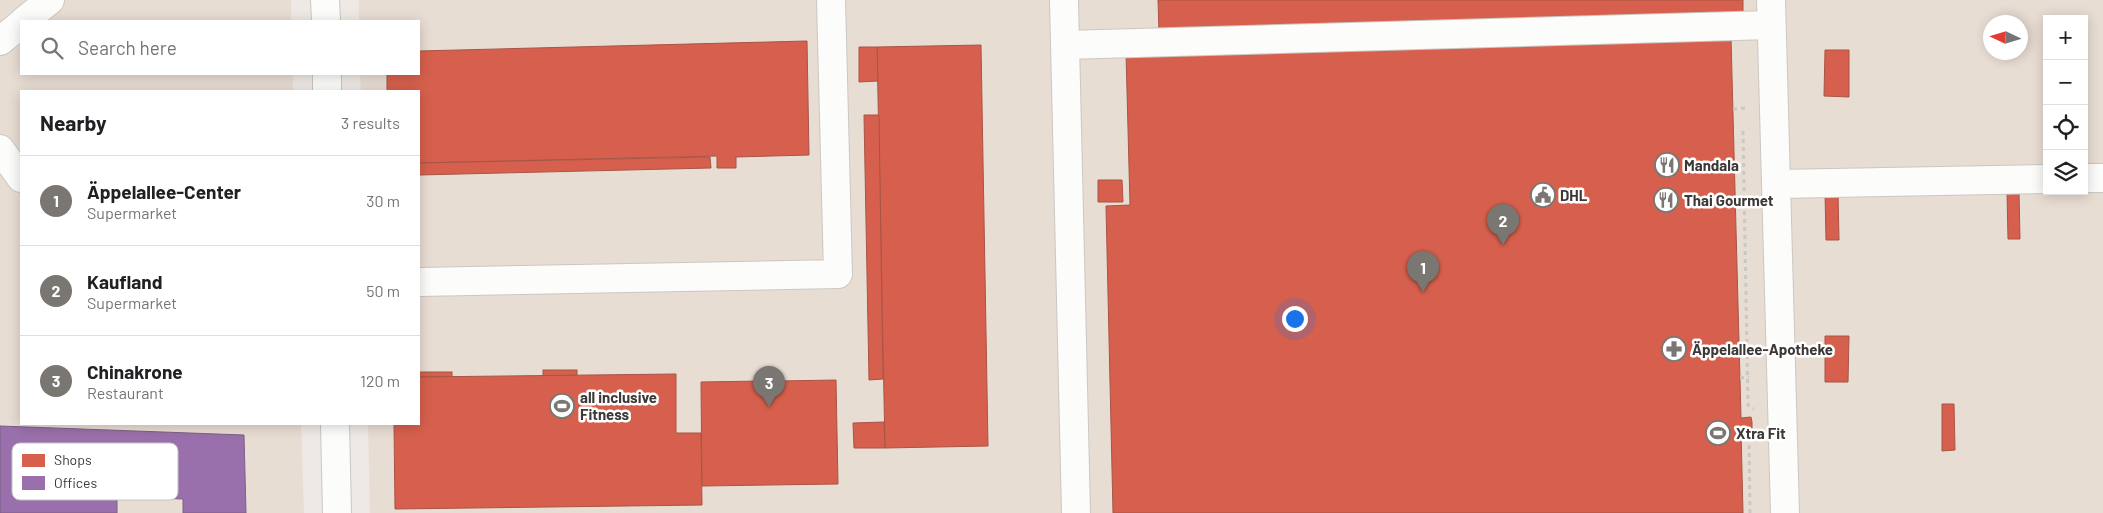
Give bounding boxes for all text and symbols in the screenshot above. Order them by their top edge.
north arrow [1983,15,2028,60]
map controls [2043,15,2088,195]
button: + [2043,15,2088,60]
search box [20,20,420,75]
icon: search [38,34,66,62]
text: Search here [78,36,177,59]
button: − [2043,60,2088,105]
button: locate [2043,105,2088,150]
text: Nearby [40,110,106,135]
text: 3 results [341,113,400,132]
button: layers [2043,150,2088,195]
restaurant icon: Mandala [1654,152,1680,178]
place label: Mandala [1684,156,1739,174]
text: Äppelallee-Center [87,180,241,203]
public building icon: DHL [1530,182,1556,208]
place label: DHL [1560,186,1588,204]
restaurant icon: Thai Gourmet [1653,187,1679,213]
text: 1 [53,191,59,210]
text: 30 m [366,191,400,210]
place label: Thai Gourmet [1684,191,1774,209]
text: Supermarket [87,203,177,222]
pin: 2 [1487,204,1519,245]
pin: 1 [1407,251,1439,292]
text: Kaufland [87,270,162,293]
text: 2 [52,281,60,300]
text: 50 m [366,281,400,300]
text: Supermarket [87,293,177,312]
your location [1282,306,1308,332]
pharmacy icon: Äppelallee-Apotheke [1661,336,1687,362]
place label: Äppelallee-Apotheke [1692,340,1833,358]
text: Chinakrone [87,360,183,383]
pin: 3 [753,366,785,407]
text: 3 [52,371,60,390]
text: 120 m [360,371,400,390]
text: Restaurant [87,383,164,402]
place label: all inclusive Fitness [580,388,657,423]
sports icon: all inclusive Fitness [549,393,575,419]
sports icon: Xtra Fit [1705,420,1731,446]
place label: Xtra Fit [1736,424,1786,442]
legend [12,443,178,500]
text: Shops [54,451,92,468]
text: Offices [54,474,97,491]

